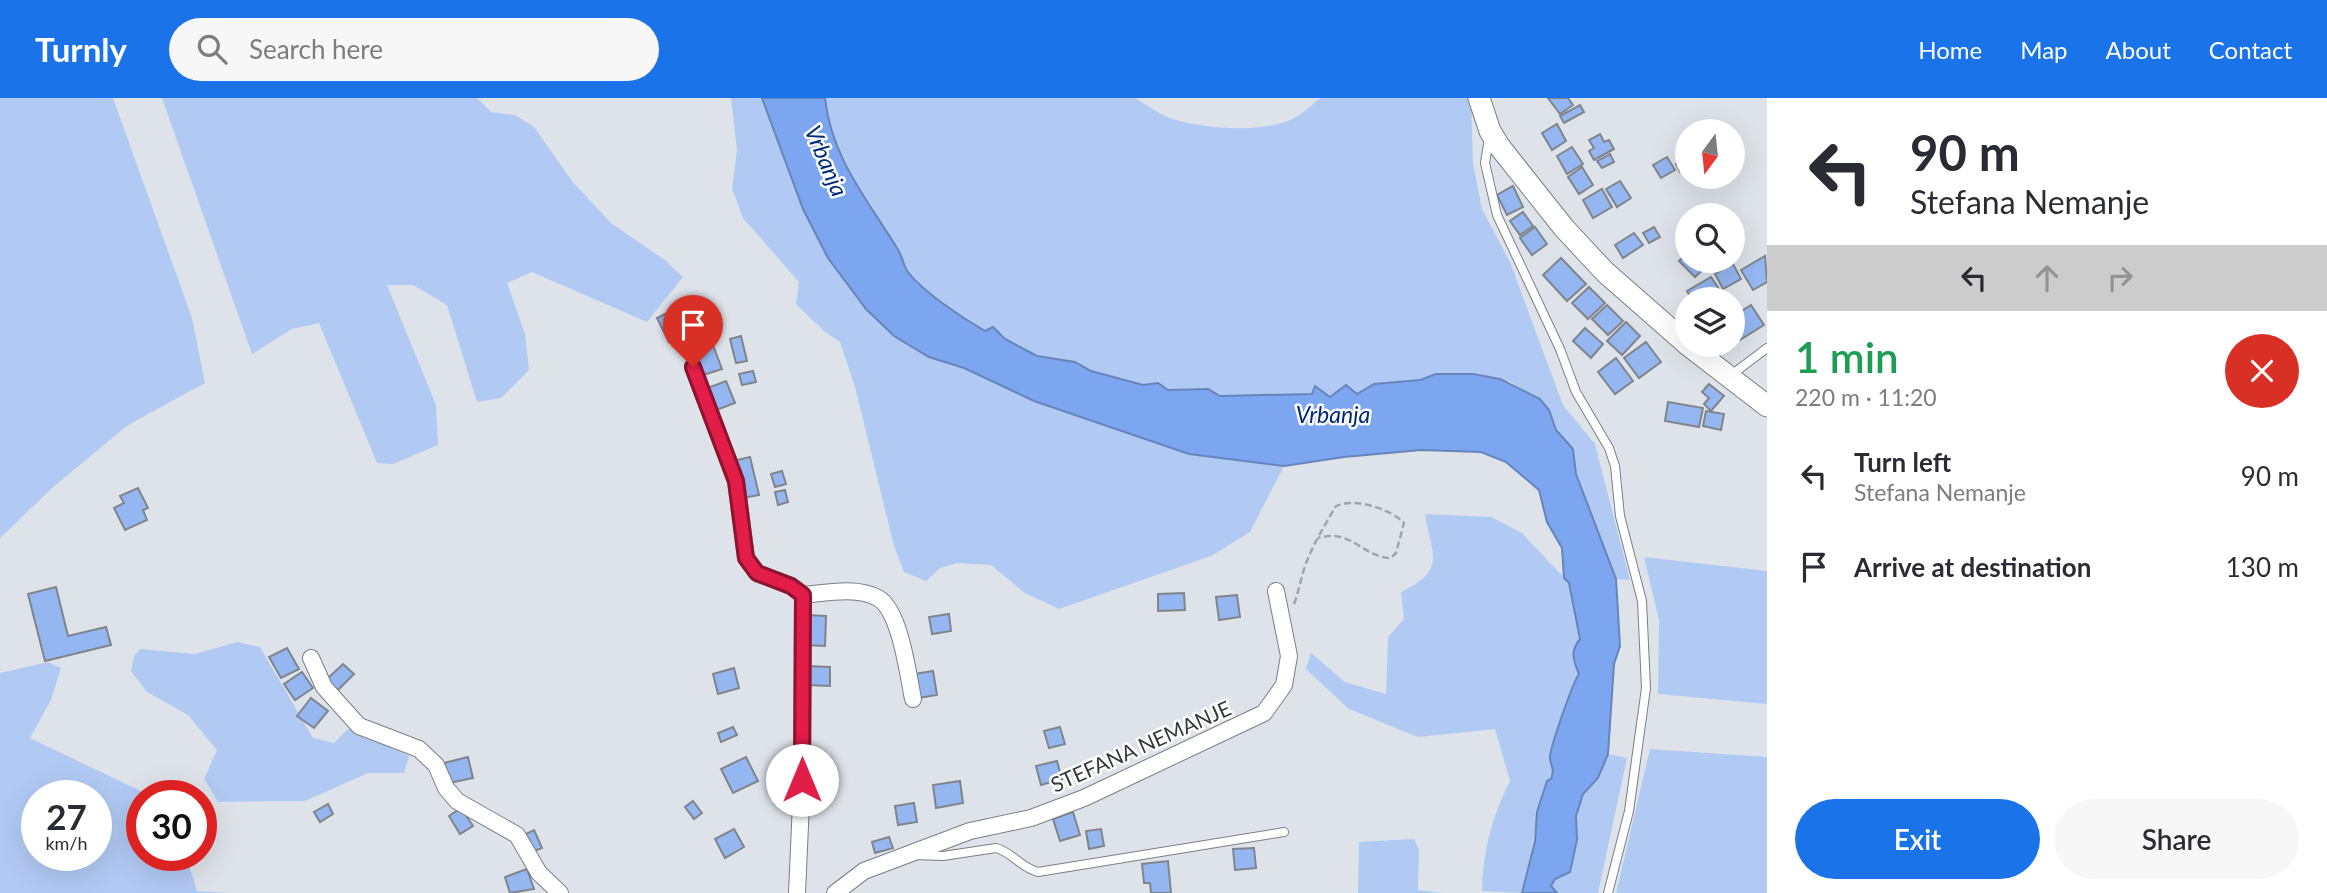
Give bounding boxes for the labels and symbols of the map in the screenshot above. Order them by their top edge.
north arrow [1675,119,1745,189]
water label: Vrbanja [800,121,854,200]
pin [663,295,723,367]
water label: Vrbanja [1296,400,1370,428]
street label: STEFANA NEMANJE [1046,695,1234,797]
position arrow [765,743,839,817]
speed limit sign: 30 [126,780,217,871]

